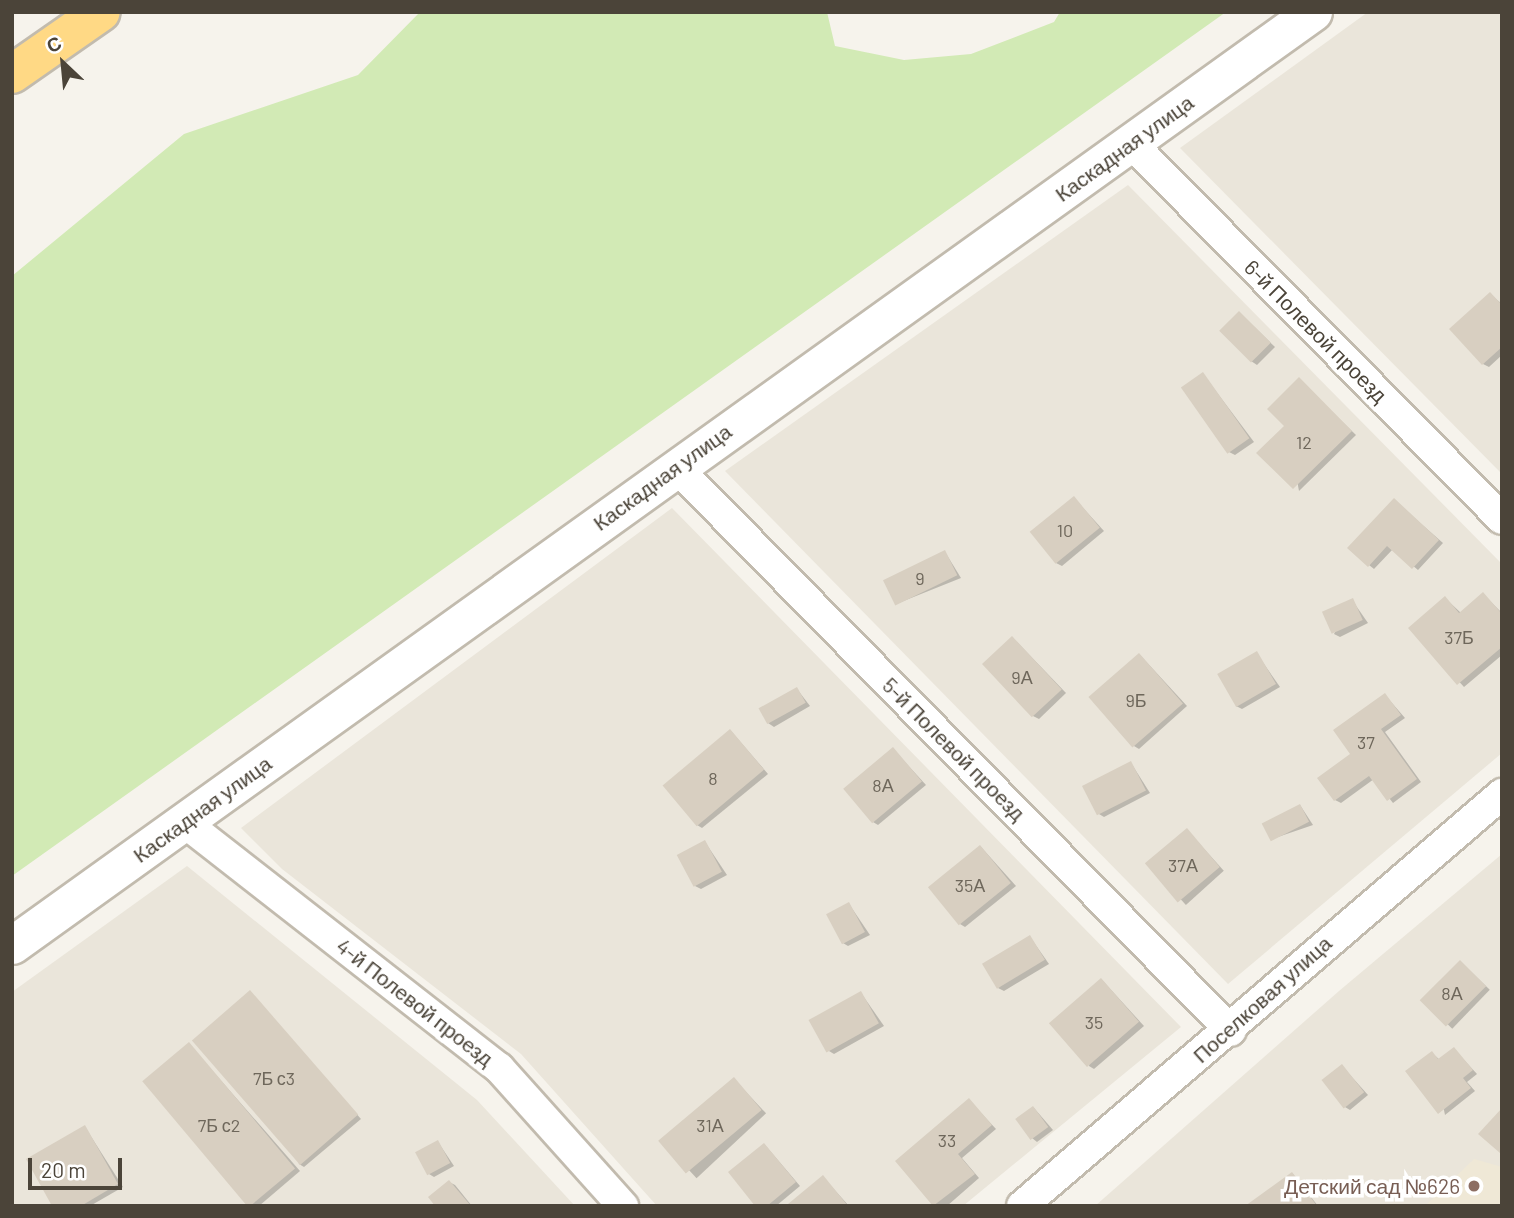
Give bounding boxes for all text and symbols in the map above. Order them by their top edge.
north arrow [28,28,98,98]
text: С [42,30,65,57]
street label: Каскадная улица [1050,89,1198,207]
street label: 6-й Полевой проезд [1240,255,1392,407]
street label: Каскадная улица [588,418,736,536]
house number: 12 [1296,431,1312,453]
house number: 10 [1057,519,1073,541]
house number: 9 [915,567,925,589]
house number: 37Б [1444,626,1474,648]
house number: 9А [1011,666,1033,688]
street label: 5-й Полевой проезд [878,673,1030,825]
house number: 9Б [1125,689,1147,711]
house number: 37 [1357,731,1375,753]
street label: Каскадная улица [128,750,276,868]
house number: 8 [708,767,718,789]
house number: 8А [872,774,894,796]
house number: 37А [1168,854,1198,876]
house number: 35А [955,874,985,896]
street label: Поселковая улица [1188,930,1336,1068]
street label: 4-й Полевой проезд [332,933,498,1071]
house number: 8А [1441,982,1463,1004]
house number: 35 [1085,1011,1103,1033]
house number: 7Б с3 [253,1067,295,1089]
house number: 7Б с2 [198,1114,240,1136]
house number: 31А [696,1114,724,1136]
house number: 33 [938,1129,956,1151]
scale bar [32,1144,126,1188]
text: 20 m [41,1157,86,1182]
place label: Детский сад №626 [1284,1173,1460,1199]
marker: Детский сад №626 [1466,1178,1482,1194]

